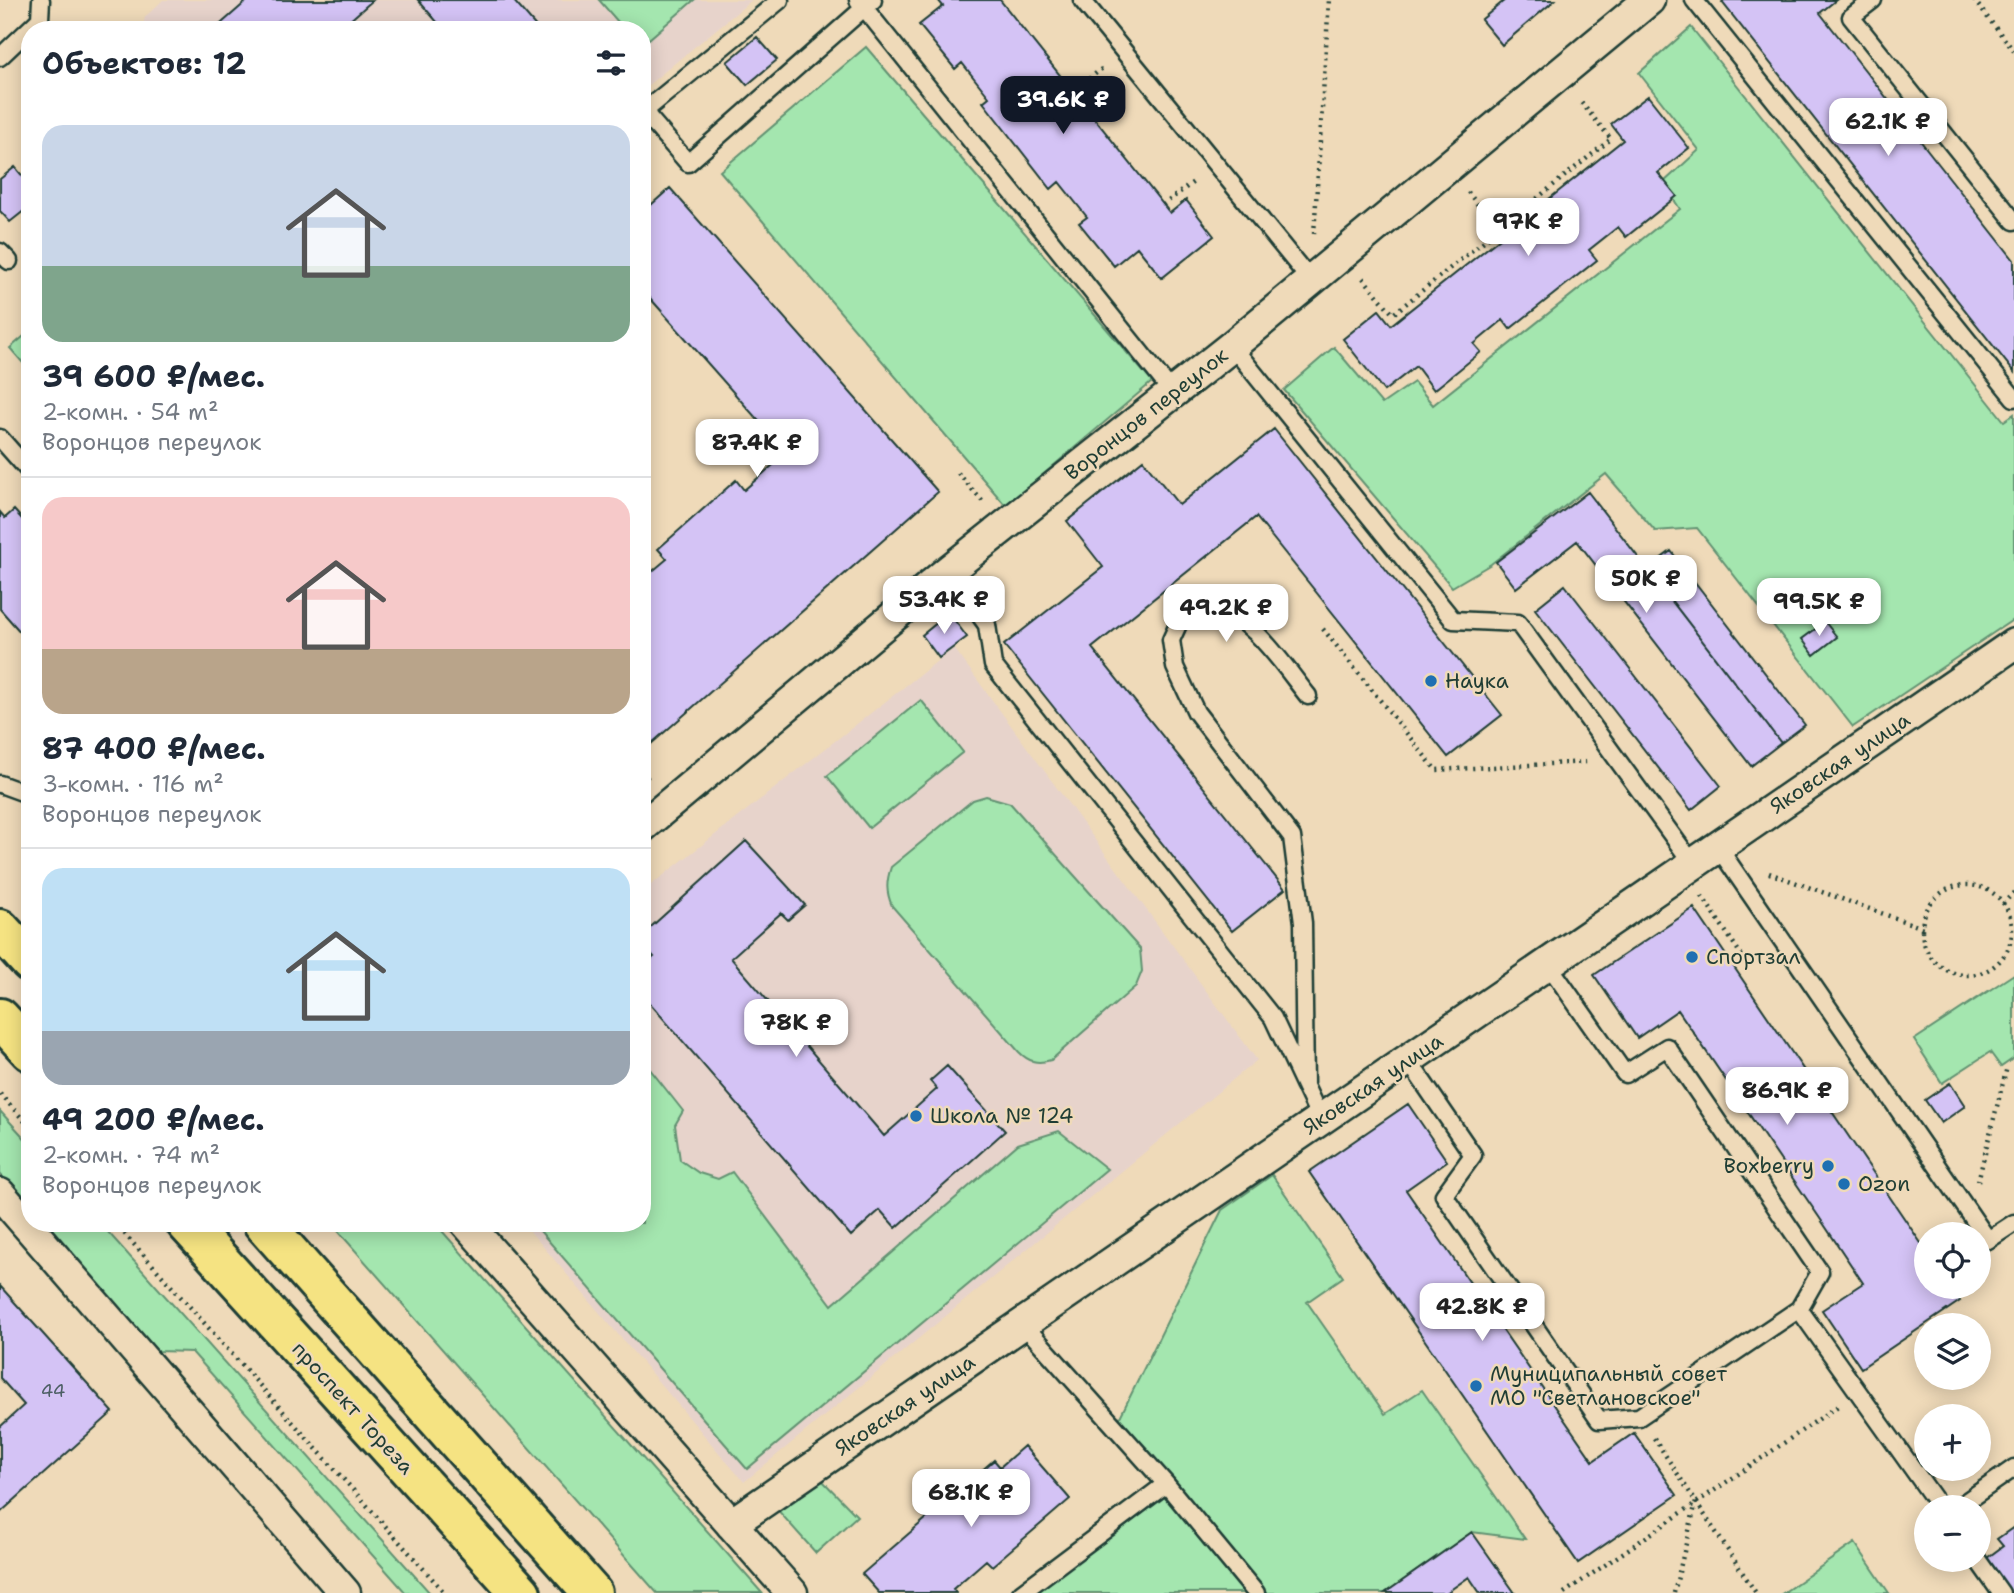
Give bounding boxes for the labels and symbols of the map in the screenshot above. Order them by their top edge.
pin: 39.6K ₽ [998,76,1128,136]
pin: 62.1K ₽ [1823,99,1953,158]
pin: 97K ₽ [1479,198,1577,258]
street label: Воронцов переулок [1058,341,1234,487]
pin: 87.4K ₽ [692,420,822,479]
pin: 50K ₽ [1597,556,1695,615]
pin: 53.4K ₽ [879,576,1009,636]
pin: 99.5K ₽ [1754,578,1884,638]
pin: 49.2K ₽ [1161,584,1291,644]
place label: Наука [1445,667,1509,695]
marker: Наука [1423,673,1439,689]
street label: Яковская улица [1764,706,1916,820]
place label: Спортзал [1706,943,1801,971]
marker: Спортзал [1684,949,1700,965]
pin: 78K ₽ [747,1000,845,1059]
street label: Яковская улица [1297,1027,1449,1141]
pin: 86.9K ₽ [1722,1068,1852,1127]
place label: Школа № 124 [930,1102,1073,1130]
marker: Школа № 124 [908,1108,924,1124]
place label: Boxberry [1723,1152,1814,1180]
marker: Boxberry [1820,1158,1836,1174]
place label: Ozon [1858,1170,1910,1198]
marker: Ozon [1836,1176,1852,1192]
pin: 42.8K ₽ [1417,1284,1547,1343]
street label: проспект Тореза [286,1335,420,1481]
street label: Яковская улица [829,1348,981,1462]
place label: Муниципальный совет МО "Светлановское" [1490,1360,1727,1412]
marker: Муниципальный совет МО "Светлановское" [1468,1378,1484,1394]
house number: 44 [41,1379,65,1403]
pin: 68.1K ₽ [906,1470,1036,1529]

